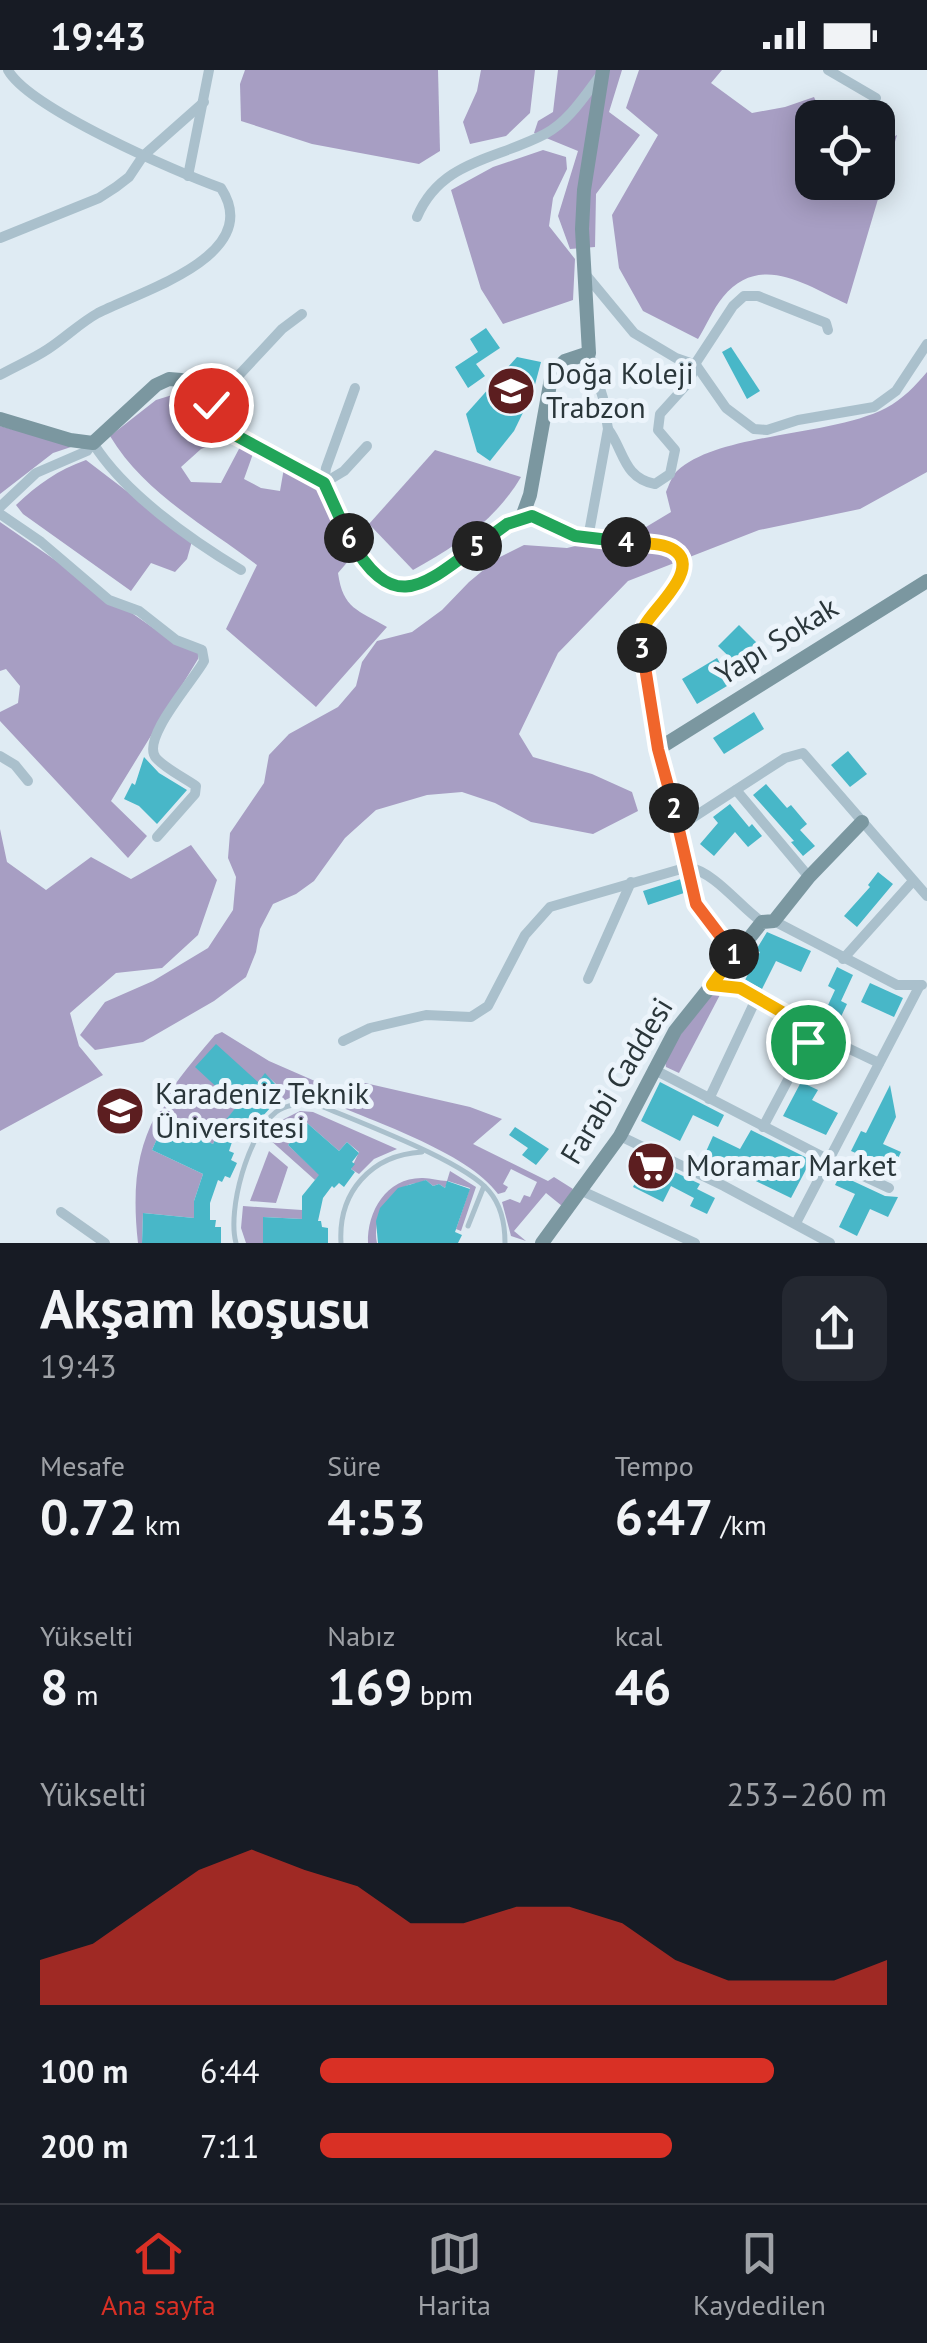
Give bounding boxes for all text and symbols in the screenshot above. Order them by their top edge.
text: 19:43 [50,11,146,60]
map controls [795,100,895,200]
button: locate [795,100,895,200]
place label: Doğa Koleji Trabzon [546,353,694,426]
pin [169,363,254,448]
school or university icon: Doğa Koleji Trabzon [485,365,537,417]
icon: check [184,378,239,433]
pin: 6 [324,513,374,563]
pin: 4 [601,517,651,567]
text: 6 [341,519,357,556]
pin: 5 [452,521,502,571]
text: 4 [618,523,634,560]
text: 5 [469,527,485,564]
street label: Yapı Sokak [708,586,845,693]
pin: 3 [617,623,667,673]
text: 3 [634,629,650,666]
pin: 2 [649,783,699,833]
text: 2 [666,789,682,826]
pin: 1 [709,929,759,979]
text: 1 [726,935,742,972]
street label: Farabi Caddesi [551,990,681,1171]
pin [766,1000,851,1085]
icon: arrive [781,1015,836,1070]
place label: Karadeniz Teknik Üniversitesi [155,1073,370,1146]
school or university icon: Karadeniz Teknik Üniversitesi [94,1085,146,1137]
supermarket icon: Moramar Market [625,1140,677,1192]
place label: Moramar Market [686,1145,897,1184]
text: Akşam koşusu [40,1272,370,1343]
button: share [782,1276,887,1381]
text: 19:43 [40,1345,117,1387]
text: Mesafe [40,1447,125,1484]
text: Süre [327,1447,381,1484]
text: Tempo [615,1447,694,1484]
text: 0.72 [40,1484,137,1549]
text: 4:53 [327,1484,426,1549]
text: 6:47 [615,1484,713,1549]
text: km [137,1506,181,1543]
text: /km [713,1506,767,1543]
text: Yükselti [40,1617,134,1654]
text: Nabız [327,1617,395,1654]
text: kcal [615,1617,662,1654]
text: 8 [40,1654,68,1719]
text: 169 [327,1654,412,1719]
text: 46 [615,1654,671,1719]
text: m [68,1676,99,1713]
text: bpm [412,1676,473,1713]
text: Yükselti [40,1773,147,1815]
text: 253–260 m [727,1773,887,1815]
text: 100 m [40,2050,128,2092]
text: 6:44 [200,2050,259,2092]
text: 200 m [40,2125,128,2167]
text: 7:11 [200,2125,259,2167]
tab: Ana sayfa [101,2226,216,2323]
tab: Harita [418,2226,491,2323]
tab: Kaydedilen [693,2226,826,2323]

